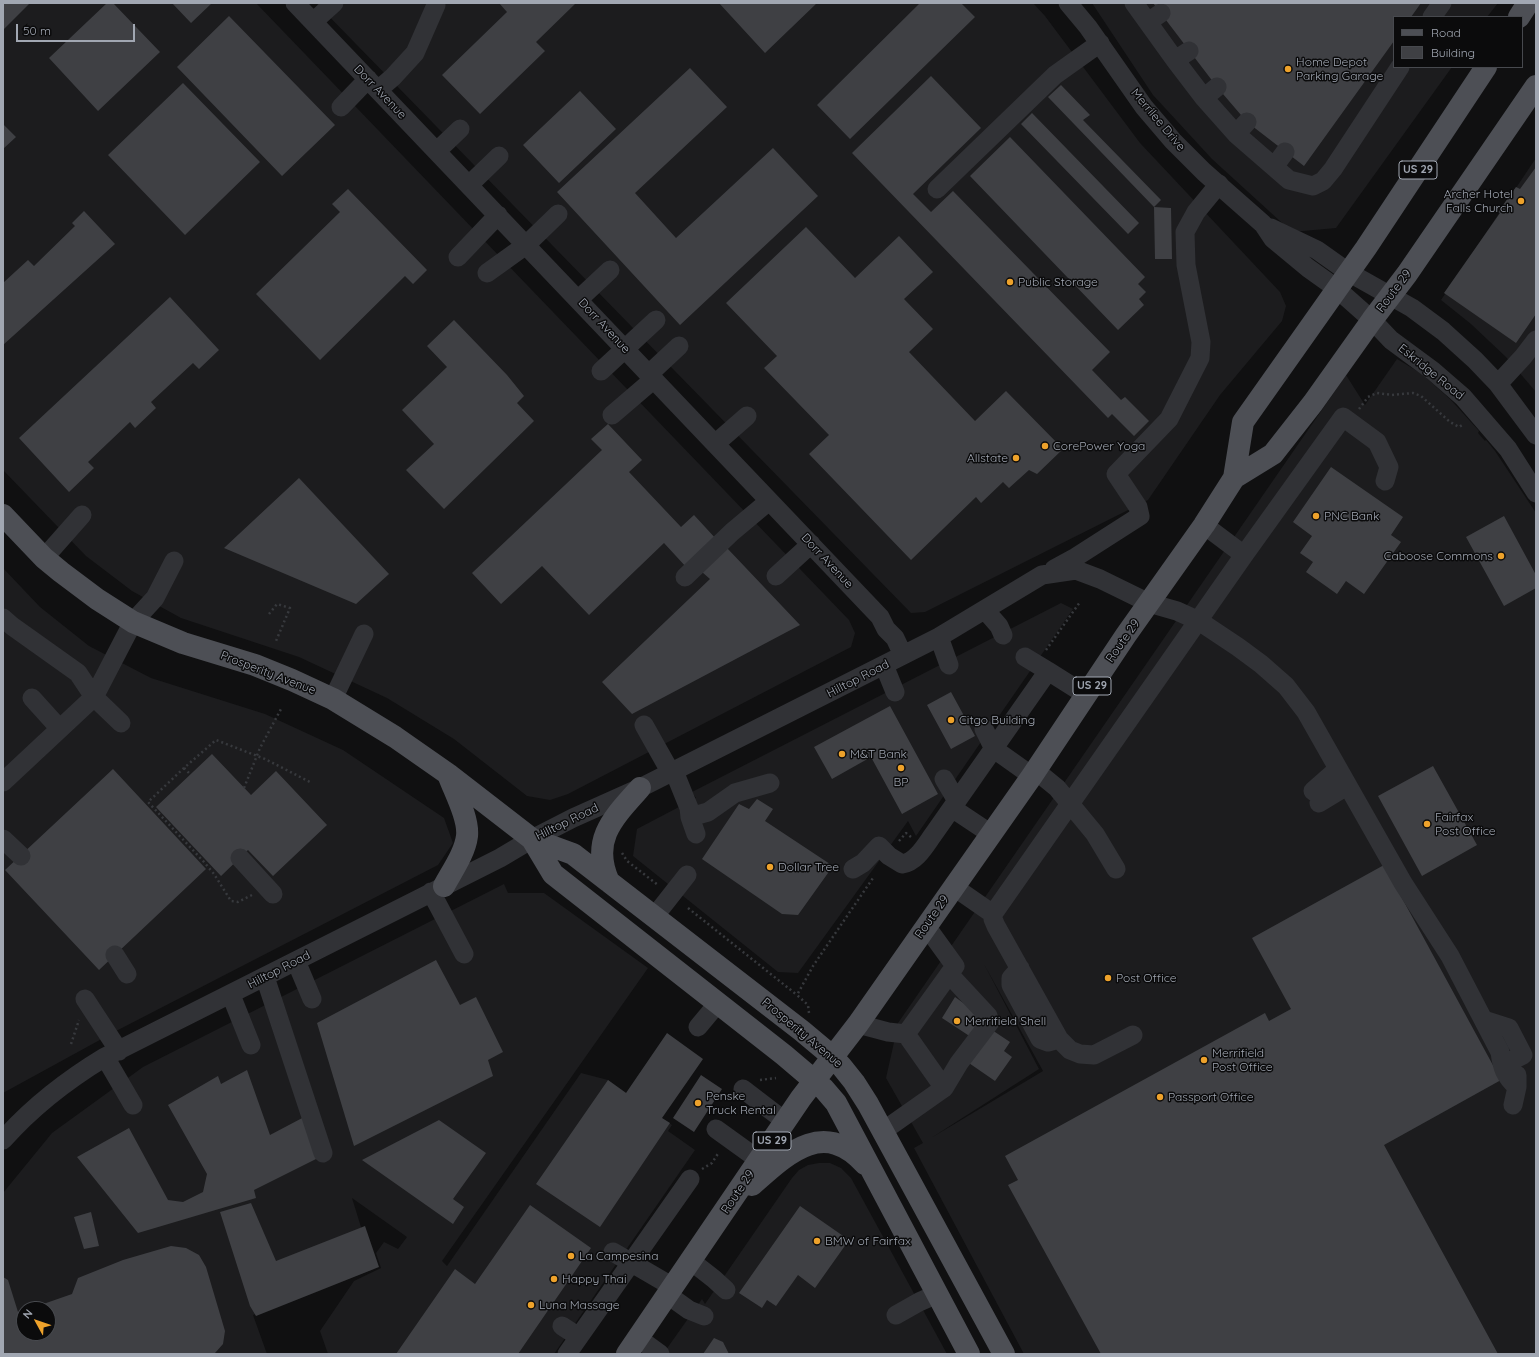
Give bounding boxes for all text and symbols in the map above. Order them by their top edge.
scale bar [18,16,137,42]
legend [1393,16,1523,68]
text: 50 m [23,23,51,38]
text: Road [1431,25,1461,40]
text: Building [1431,45,1475,60]
place label: Home Depot Parking Garage [1296,55,1383,83]
street label: Dorr Avenue [351,62,409,122]
marker: Home Depot Parking Garage [1283,64,1293,74]
street label: Merrilee Drive [1128,86,1188,154]
road number: US 29 [1399,161,1437,179]
place label: Archer Hotel Falls Church [1444,187,1513,215]
marker: Archer Hotel Falls Church [1516,196,1526,206]
street label: Route 29 [1373,267,1415,315]
place label: Public Storage [1018,275,1098,289]
marker: Public Storage [1005,277,1015,287]
street label: Dorr Avenue [575,296,633,356]
street label: Eskridge Road [1395,341,1467,403]
place label: CorePower Yoga [1053,439,1145,453]
marker: CorePower Yoga [1040,441,1050,451]
place label: Allstate [967,451,1008,465]
marker: Allstate [1011,453,1021,463]
place label: PNC Bank [1324,509,1379,523]
marker: PNC Bank [1311,511,1321,521]
street label: Dorr Avenue [798,531,856,591]
place label: Caboose Commons [1384,549,1493,563]
marker: Caboose Commons [1496,551,1506,561]
street label: Route 29 [1103,617,1143,665]
street label: Prosperity Avenue [218,648,318,698]
street label: Hilltop Road [824,657,892,701]
road number: US 29 [1073,677,1111,695]
place label: Citgo Building [959,713,1035,727]
marker: Citgo Building [946,715,956,725]
place label: M&T Bank [850,747,907,761]
marker: M&T Bank [837,749,847,759]
marker: BP [896,763,906,773]
place label: BP [894,775,908,789]
street label: Hilltop Road [533,801,601,843]
place label: Fairfax Post Office [1435,810,1496,838]
marker: Fairfax Post Office [1422,819,1432,829]
place label: Dollar Tree [778,860,839,874]
marker: Dollar Tree [765,862,775,872]
street label: Route 29 [912,893,952,941]
street label: Hilltop Road [245,948,313,992]
place label: Post Office [1116,971,1177,985]
marker: Post Office [1103,973,1113,983]
street label: Prosperity Avenue [759,995,845,1071]
place label: Merrifield Shell [965,1014,1046,1028]
marker: Merrifield Shell [952,1016,962,1026]
place label: Merrifield Post Office [1212,1046,1273,1074]
marker: Merrifield Post Office [1199,1055,1209,1065]
place label: Penske Truck Rental [706,1089,776,1117]
place label: Passport Office [1168,1090,1253,1104]
marker: Passport Office [1155,1092,1165,1102]
marker: Penske Truck Rental [693,1098,703,1108]
road number: US 29 [753,1132,791,1150]
street label: Route 29 [718,1167,758,1217]
place label: BMW of Fairfax [825,1234,911,1248]
marker: BMW of Fairfax [812,1236,822,1246]
place label: La Campesina [579,1249,658,1263]
marker: La Campesina [566,1251,576,1261]
place label: Happy Thai [562,1272,626,1286]
marker: Happy Thai [549,1274,559,1284]
place label: Luna Massage [539,1298,620,1312]
marker: Luna Massage [526,1300,536,1310]
north arrow [16,1301,56,1341]
text: N [20,1306,36,1322]

